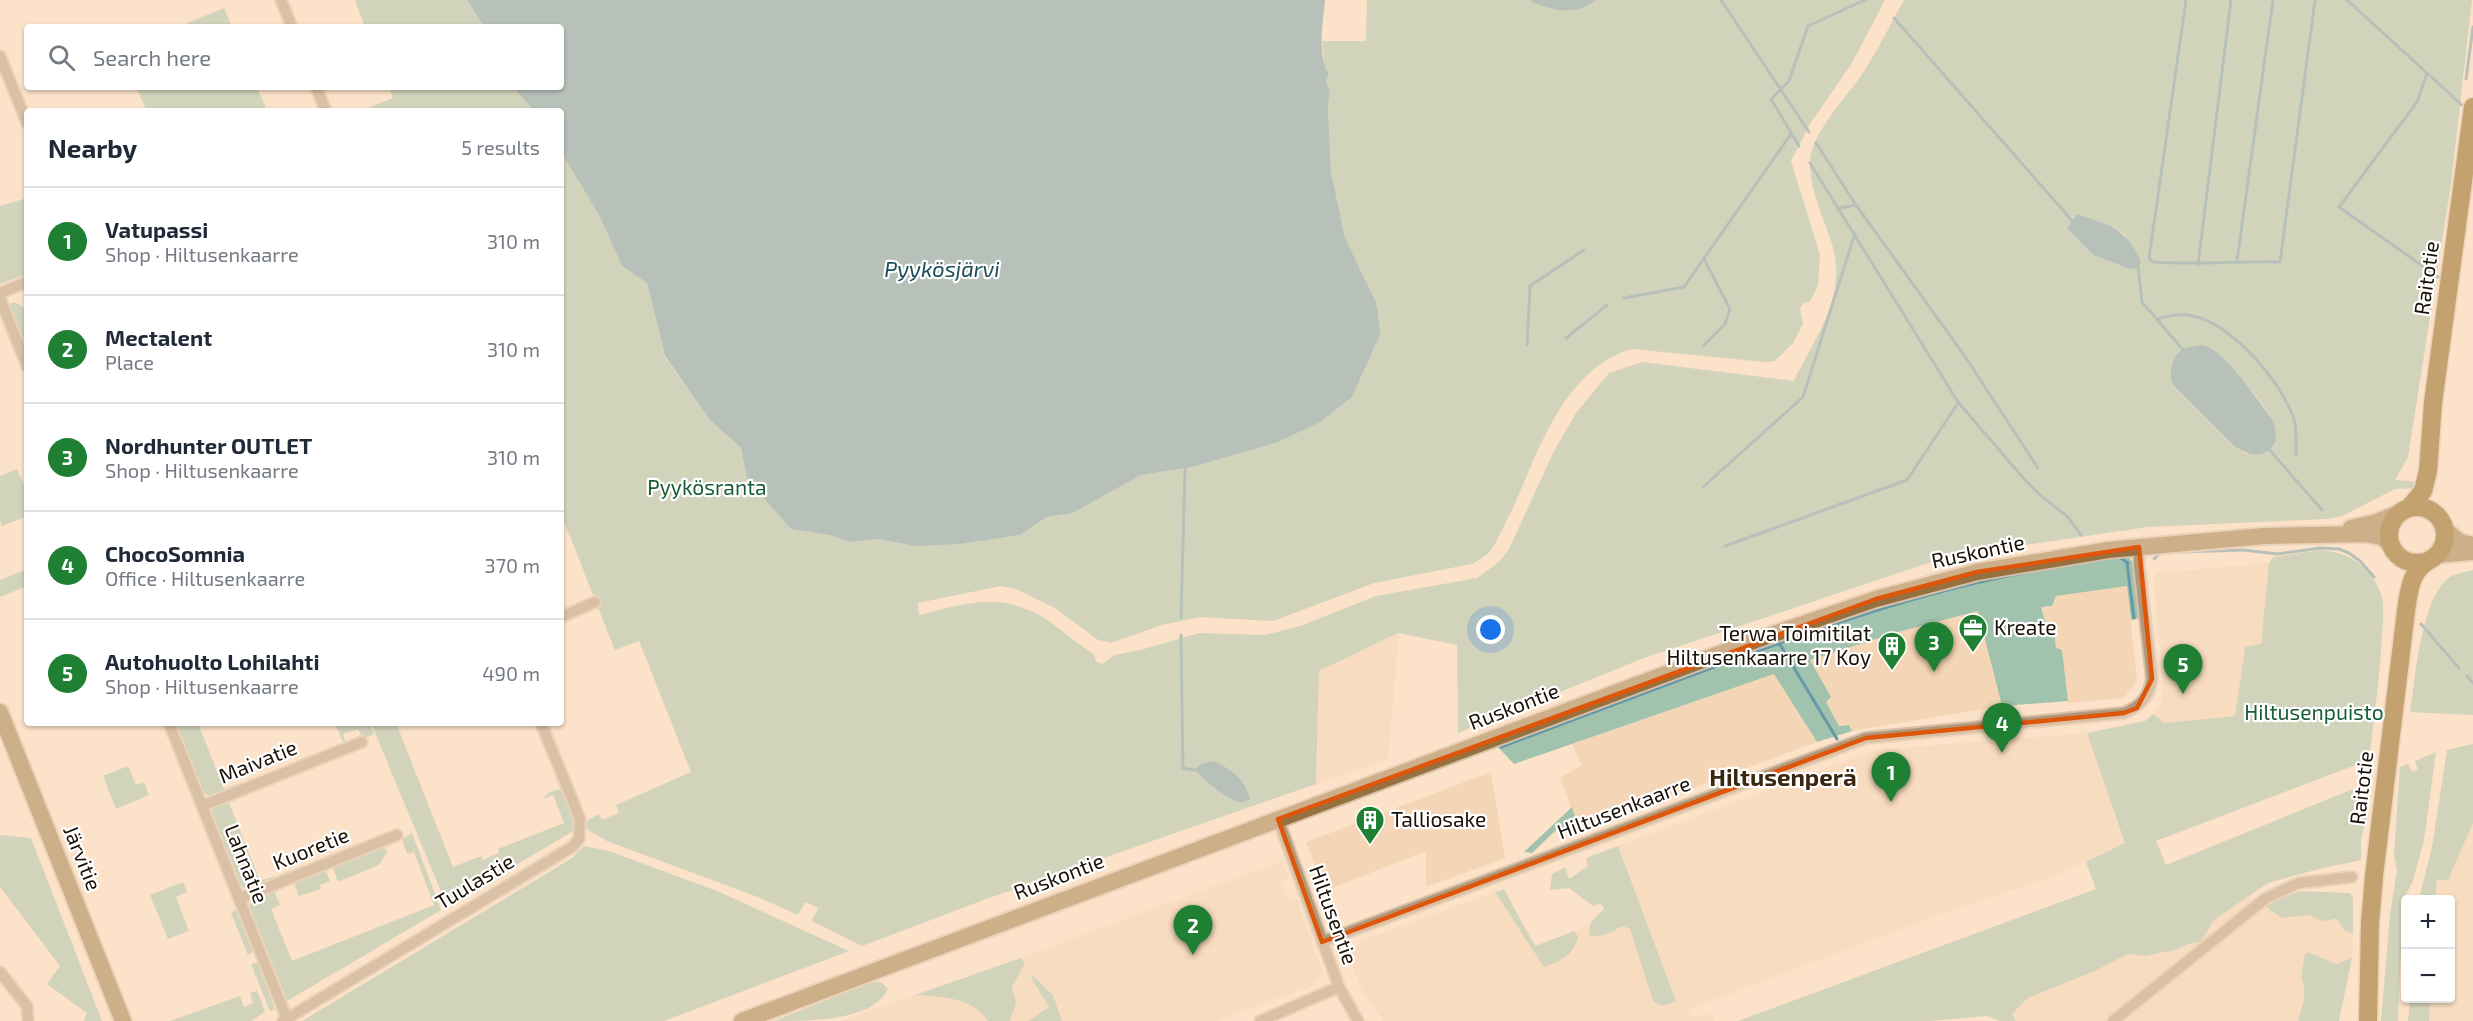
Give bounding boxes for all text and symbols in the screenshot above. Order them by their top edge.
search box [24,24,564,90]
icon: search [45,41,78,74]
text: Search here [93,44,211,70]
text: Nearby [48,132,137,163]
text: 5 results [461,135,540,159]
text: Vatupassi [105,216,208,242]
text: 1 [63,229,72,253]
text: 310 m [487,229,540,253]
street label: Raitotie [2408,239,2443,316]
text: Shop · Hiltusenkaarre [105,242,299,266]
water label: Pyykösjärvi [884,255,1000,282]
text: Mectalent [105,324,212,350]
text: 2 [62,337,73,361]
text: 310 m [487,337,540,361]
text: Place [105,350,154,374]
text: Nordhunter OUTLET [105,432,312,458]
text: 3 [62,445,73,469]
text: 310 m [487,445,540,469]
text: Shop · Hiltusenkaarre [105,458,299,482]
park label: Pyykösranta [647,474,767,499]
street label: Ruskontie [1929,528,2027,573]
text: ChocoSomnia [105,540,245,566]
text: 4 [61,553,74,577]
text: 370 m [485,553,540,577]
text: Office · Hiltusenkaarre [105,566,305,590]
office icon: Kreate [1957,612,1989,654]
place label: Kreate [1994,614,2057,639]
your location [1476,615,1505,644]
place label: Terwa Toimitilat Hiltusenkaarre 17 Koy [1666,620,1871,669]
pin: 3 [1914,622,1954,672]
building icon: Terwa Toimitilat Hiltusenkaarre 17 Koy [1876,630,1908,672]
pin: 5 [2164,644,2202,694]
text: Autohuolto Lohilahti [105,648,319,674]
text: 5 [62,661,73,685]
text: 490 m [482,661,540,685]
text: Shop · Hiltusenkaarre [105,674,299,698]
street label: Ruskontie [1465,677,1562,734]
park label: Hiltusenpuisto [2244,699,2384,724]
pin: 4 [1982,704,2022,753]
street label: Maivatie [215,734,300,788]
street label: Raitotie [2344,750,2377,826]
pin: 1 [1872,752,1910,802]
district label: Hiltusenperä [1709,762,1857,791]
street label: Hiltusenkaarre [1553,770,1694,844]
building icon: Talliosake [1354,804,1386,846]
place label: Talliosake [1391,806,1486,831]
street label: Lahnatie [220,820,274,906]
street label: Järvitie [59,821,108,894]
street label: Kuoretie [269,821,352,874]
street label: Ruskontie [1010,847,1107,904]
street label: Tuulastie [430,848,518,914]
street label: Hiltusentie [1305,861,1364,968]
map controls [2401,895,2455,1003]
button: + [2401,895,2455,949]
pin: 2 [1174,906,1212,955]
button: − [2401,949,2455,1003]

